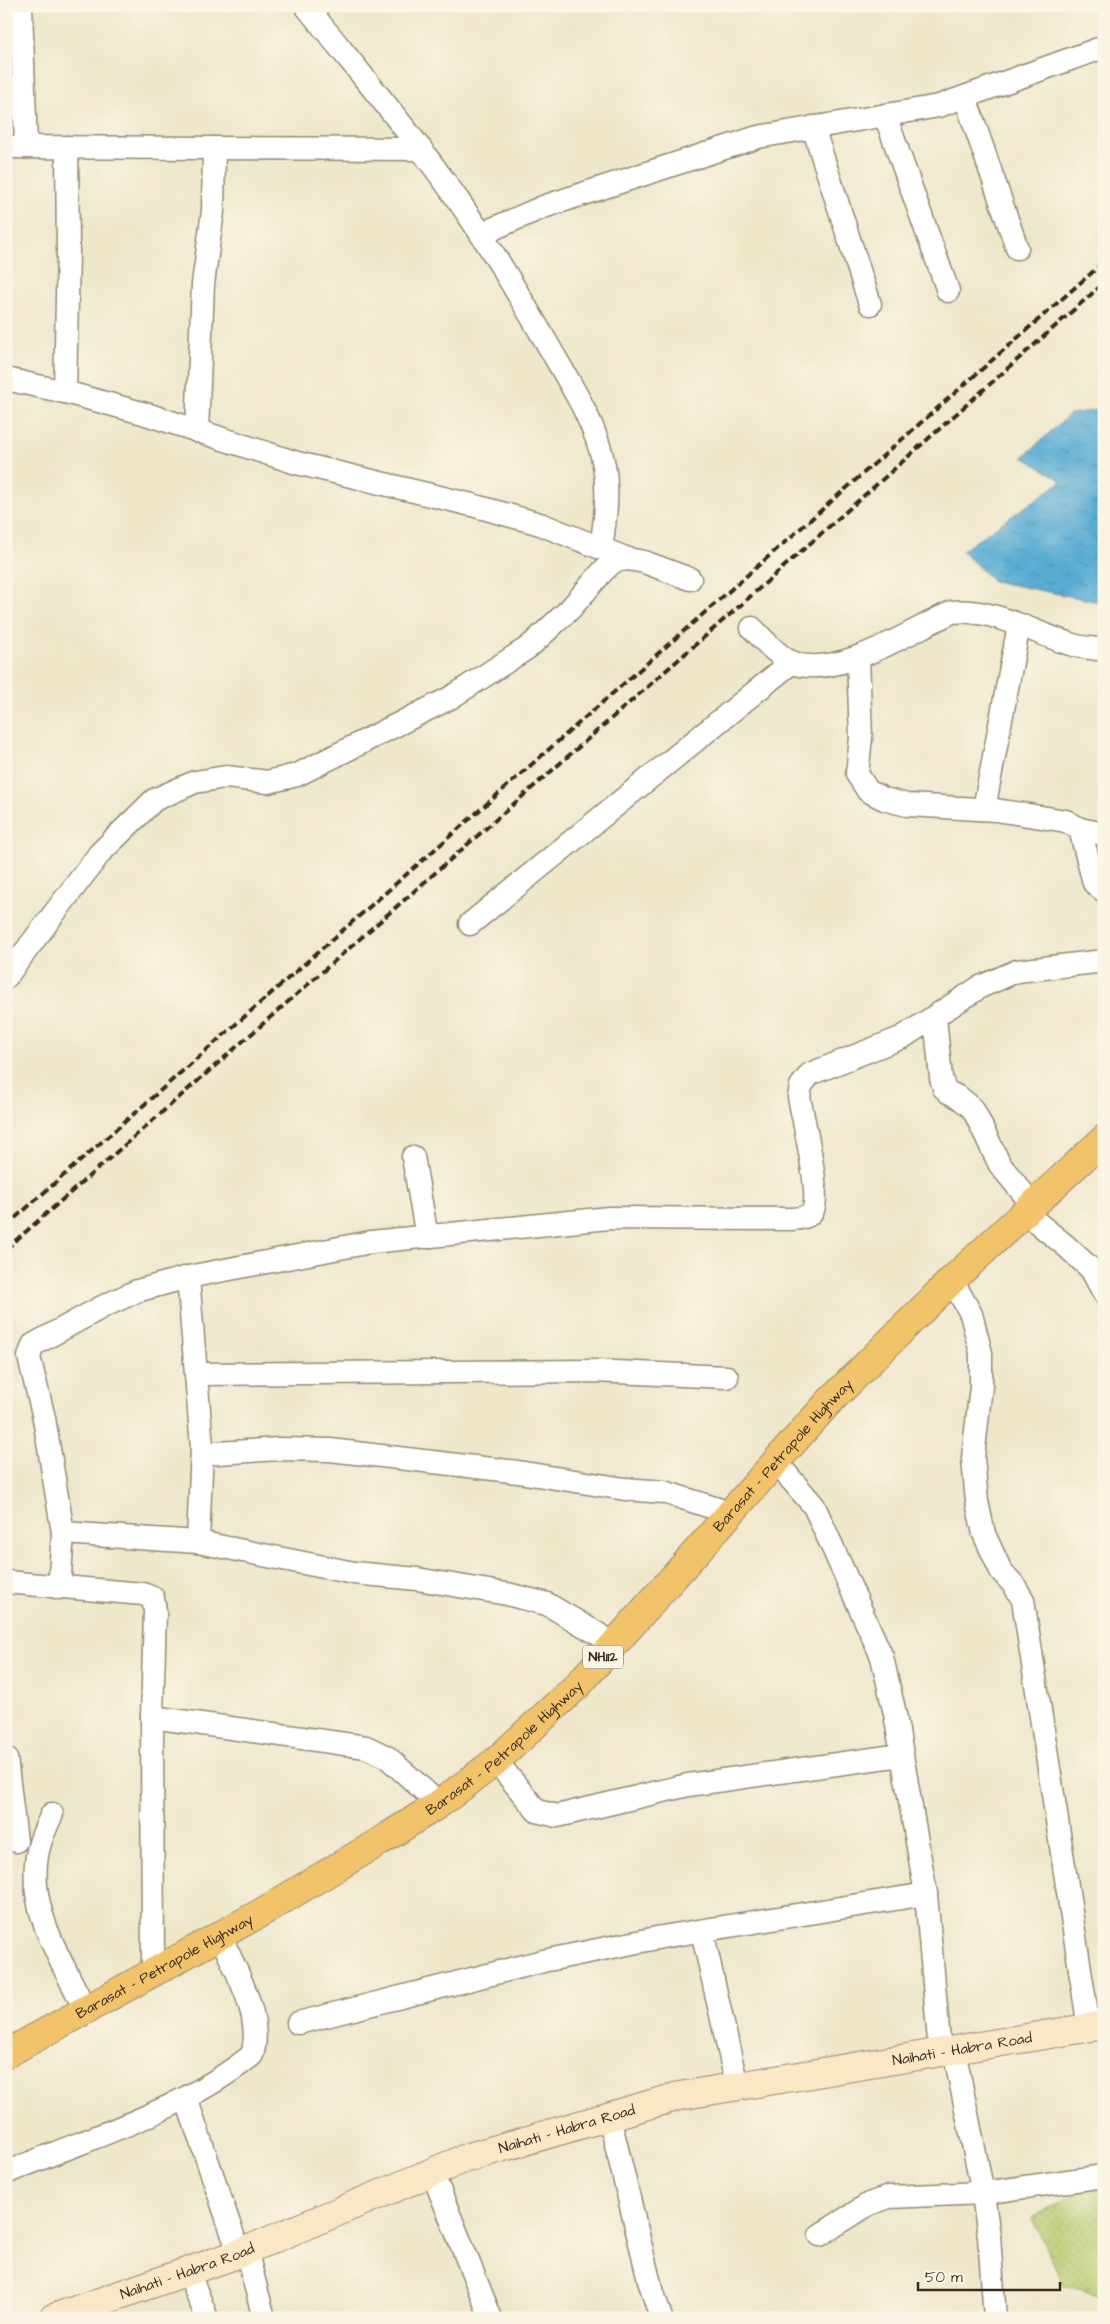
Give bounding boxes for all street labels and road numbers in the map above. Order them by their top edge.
street label: Barasat - Petrapole Highway [708,1374,858,1536]
road number: NH112 [583,1645,623,1668]
street label: Barasat - Petrapole Highway [422,1676,588,1820]
street label: Barasat - Petrapole Highway [72,1909,257,2024]
street label: Naihati - Habra Road [891,2027,1034,2071]
street label: Naihati - Habra Road [496,2099,638,2158]
street label: Naihati - Habra Road [117,2237,258,2305]

